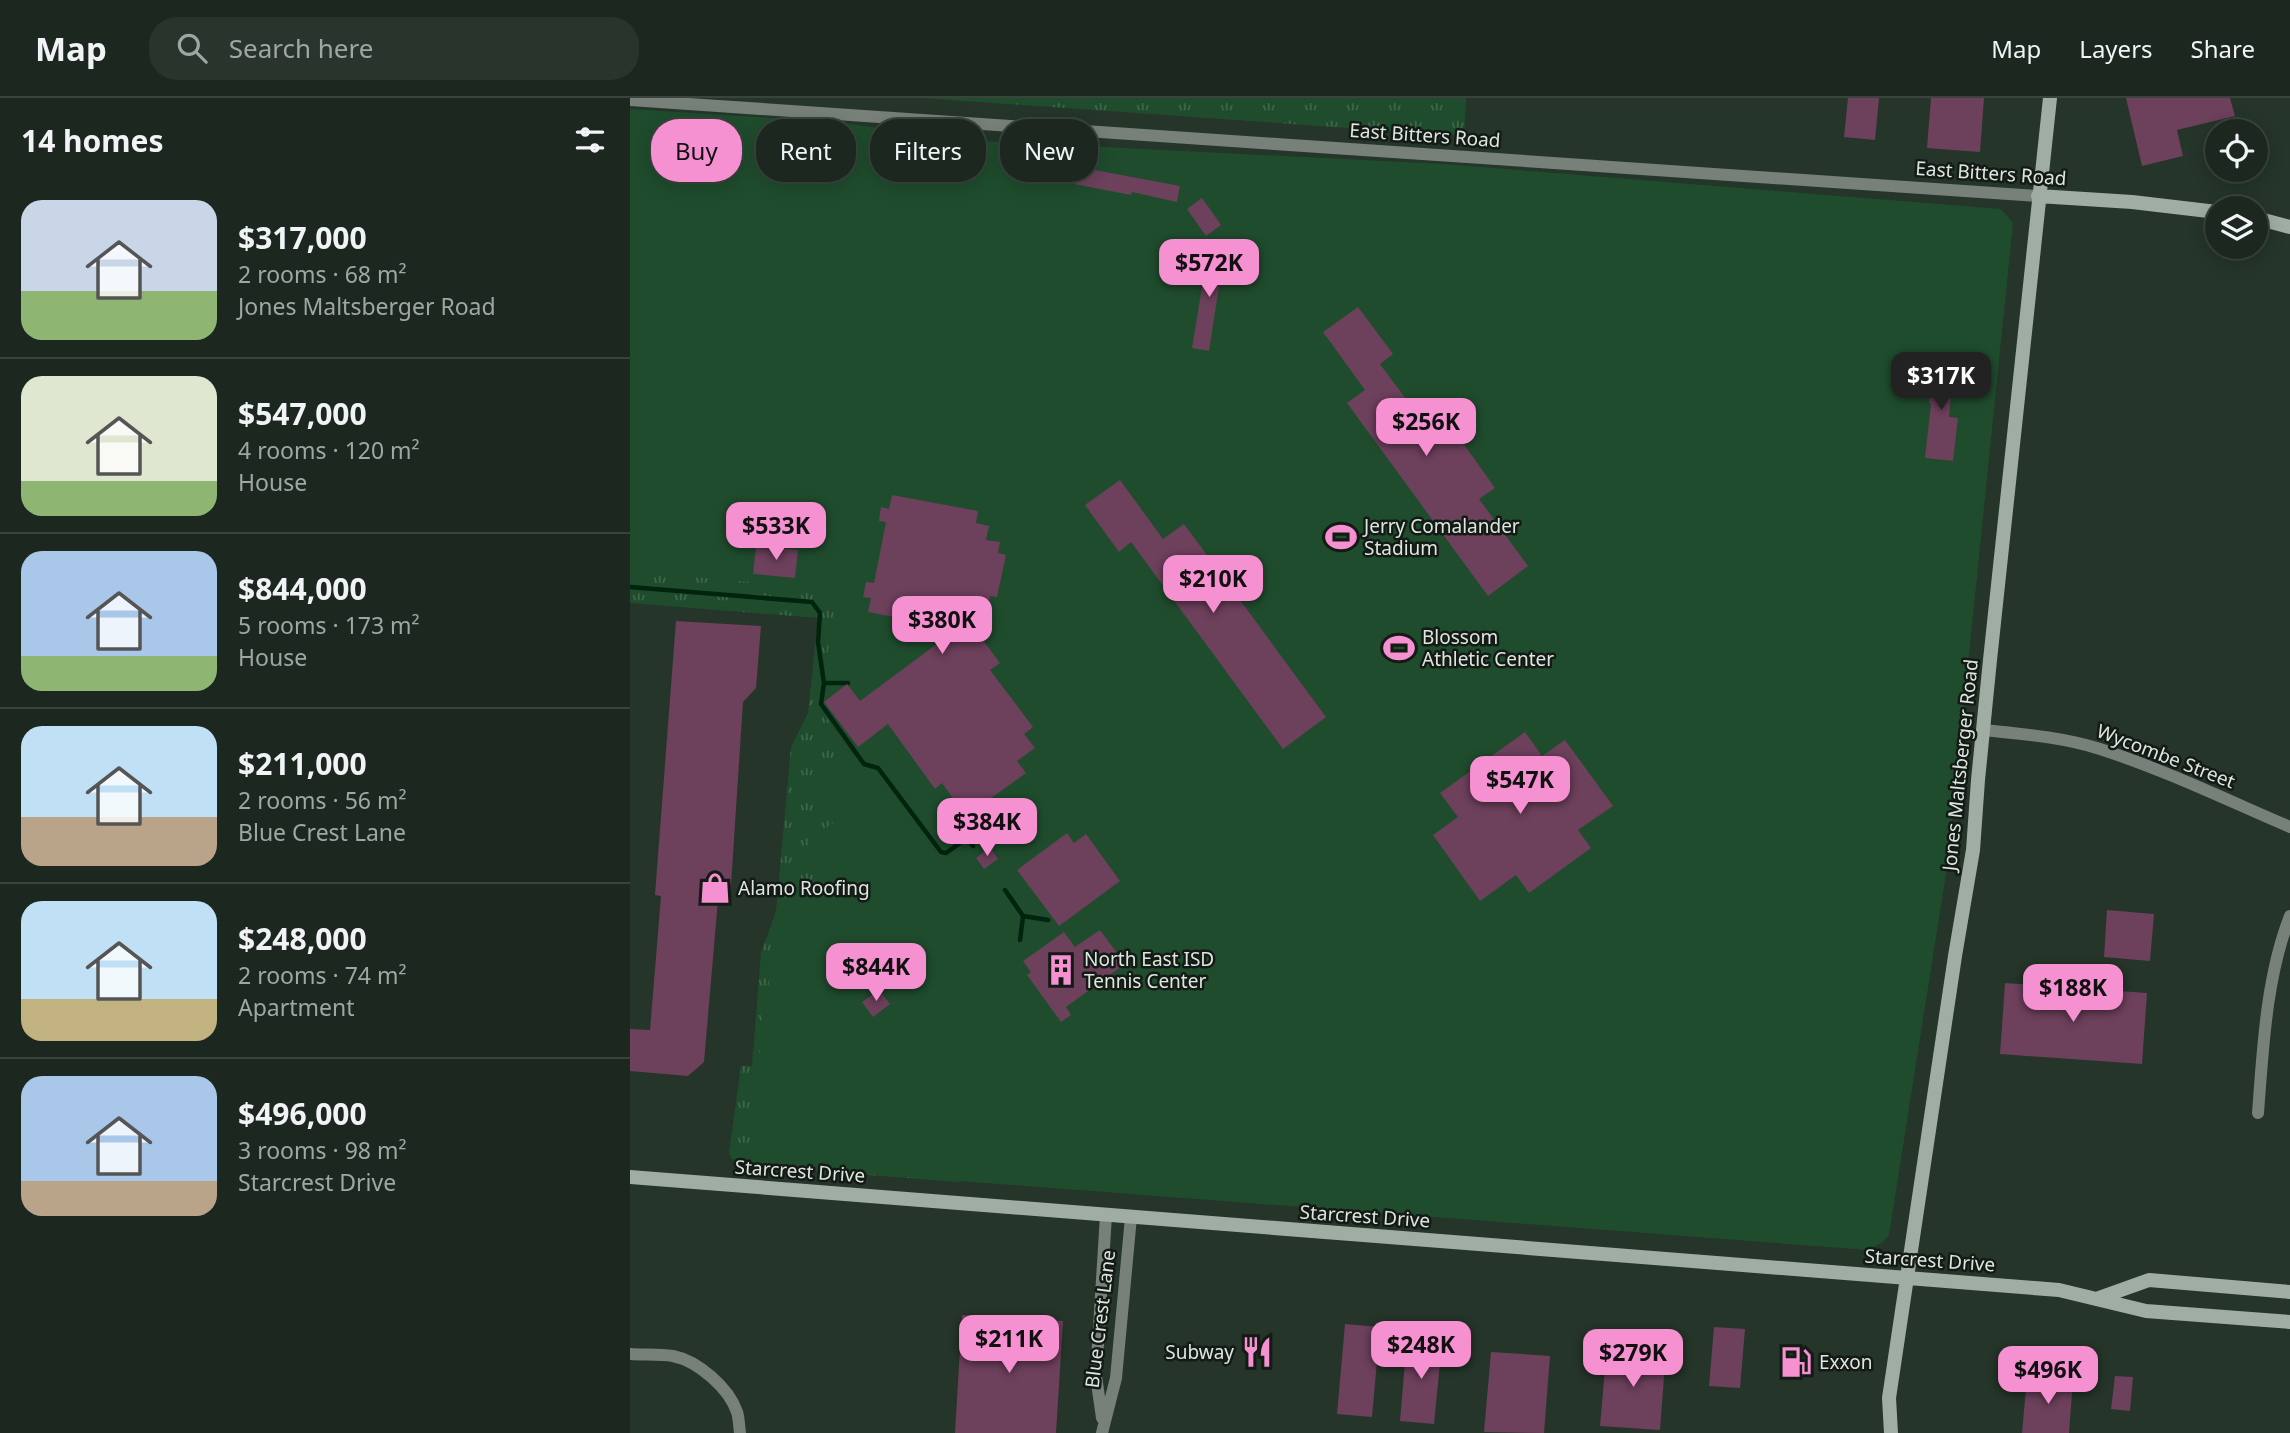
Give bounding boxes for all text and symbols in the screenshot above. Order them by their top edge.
search box [149,17,639,80]
text: Map [35,26,107,71]
icon: search [173,29,211,67]
text: Search here [229,30,373,66]
text: Map [1991,32,2041,65]
text: Layers [2079,32,2153,65]
text: Share [2191,32,2255,65]
street label: East Bitters Road [1349,117,1501,153]
chip: Buy [651,119,742,182]
chip: Rent [756,119,856,182]
chip: Filters [870,119,986,182]
chip: New [1000,119,1098,182]
map controls [2205,119,2268,259]
button: locate [2205,119,2268,182]
text: 14 homes [21,120,164,161]
icon: filters [571,121,609,159]
street label: East Bitters Road [1915,155,2067,191]
button: layers [2205,196,2268,259]
text: $317,000 [238,217,367,258]
icon: home [77,228,161,312]
pin: $572K [1160,240,1258,299]
text: $572K [1175,246,1243,278]
text: 2 rooms · 68 m² [238,258,407,290]
text: Jones Maltsberger Road [238,290,496,322]
pin: $317K [1892,352,1990,412]
text: $317K [1907,359,1975,391]
text: $547,000 [238,393,367,434]
pin: $256K [1377,398,1475,458]
icon: home [77,404,161,488]
text: $256K [1392,405,1460,437]
text: 4 rooms · 120 m² [238,434,420,466]
text: House [238,466,307,498]
pin: $533K [727,503,825,562]
text: $533K [742,509,810,541]
place label: Jerry Comalander Stadium [1362,513,1520,561]
sports icon: Jerry Comalander Stadium [1324,520,1358,554]
pin: $210K [1164,556,1262,615]
text: $210K [1179,562,1247,594]
text: $844,000 [238,568,367,609]
icon: home [77,579,161,663]
pin: $380K [893,596,991,656]
text: $380K [908,603,976,635]
text: 5 rooms · 173 m² [238,609,420,641]
place label: Blossom Athletic Center [1422,624,1554,672]
sports icon: Blossom Athletic Center [1382,631,1416,665]
text: House [238,641,307,673]
street label: Jones Maltsberger Road [1936,658,1984,874]
street label: Wycombe Street [2093,718,2239,794]
text: $211,000 [238,743,367,784]
icon: home [77,754,161,838]
pin: $547K [1471,756,1569,816]
text: $547K [1486,763,1554,795]
text: 2 rooms · 56 m² [238,784,407,816]
pin: $384K [938,798,1036,858]
text: $384K [953,805,1021,837]
text: Blue Crest Lane [238,816,406,848]
shop icon: Alamo Roofing [698,871,732,905]
place label: Alamo Roofing [738,875,870,901]
text: $248,000 [238,918,367,959]
icon: home [77,929,161,1013]
pin: $844K [827,944,925,1003]
place label: North East ISD Tennis Center [1084,946,1214,994]
text: $844K [842,950,910,982]
building icon: North East ISD Tennis Center [1044,953,1078,987]
text: 2 rooms · 74 m² [238,959,407,991]
pin: $188K [2024,964,2122,1024]
text: $188K [2039,971,2107,1003]
text: Apartment [238,991,355,1023]
text: $496,000 [238,1093,367,1134]
icon: home [77,1104,161,1188]
text: 3 rooms · 98 m² [238,1134,407,1166]
street label: Starcrest Drive [734,1153,866,1189]
text: Starcrest Drive [238,1166,396,1198]
street label: Starcrest Drive [1299,1198,1431,1234]
street label: Starcrest Drive [1864,1242,1996,1278]
street label: Blue Crest Lane [1079,1249,1121,1389]
pin: $211K [960,1316,1058,1375]
text: $211K [975,1322,1043,1354]
pin: $248K [1372,1322,1470,1381]
text: $248K [1387,1328,1455,1360]
pin: $279K [1584,1330,1682,1389]
restaurant icon: Subway [1240,1335,1274,1369]
text: $279K [1599,1336,1667,1368]
place label: Subway [1165,1339,1234,1365]
fuel station icon: Exxon [1779,1345,1813,1379]
pin: $496K [1999,1346,2097,1406]
place label: Exxon [1819,1349,1873,1375]
text: $496K [2014,1353,2082,1385]

